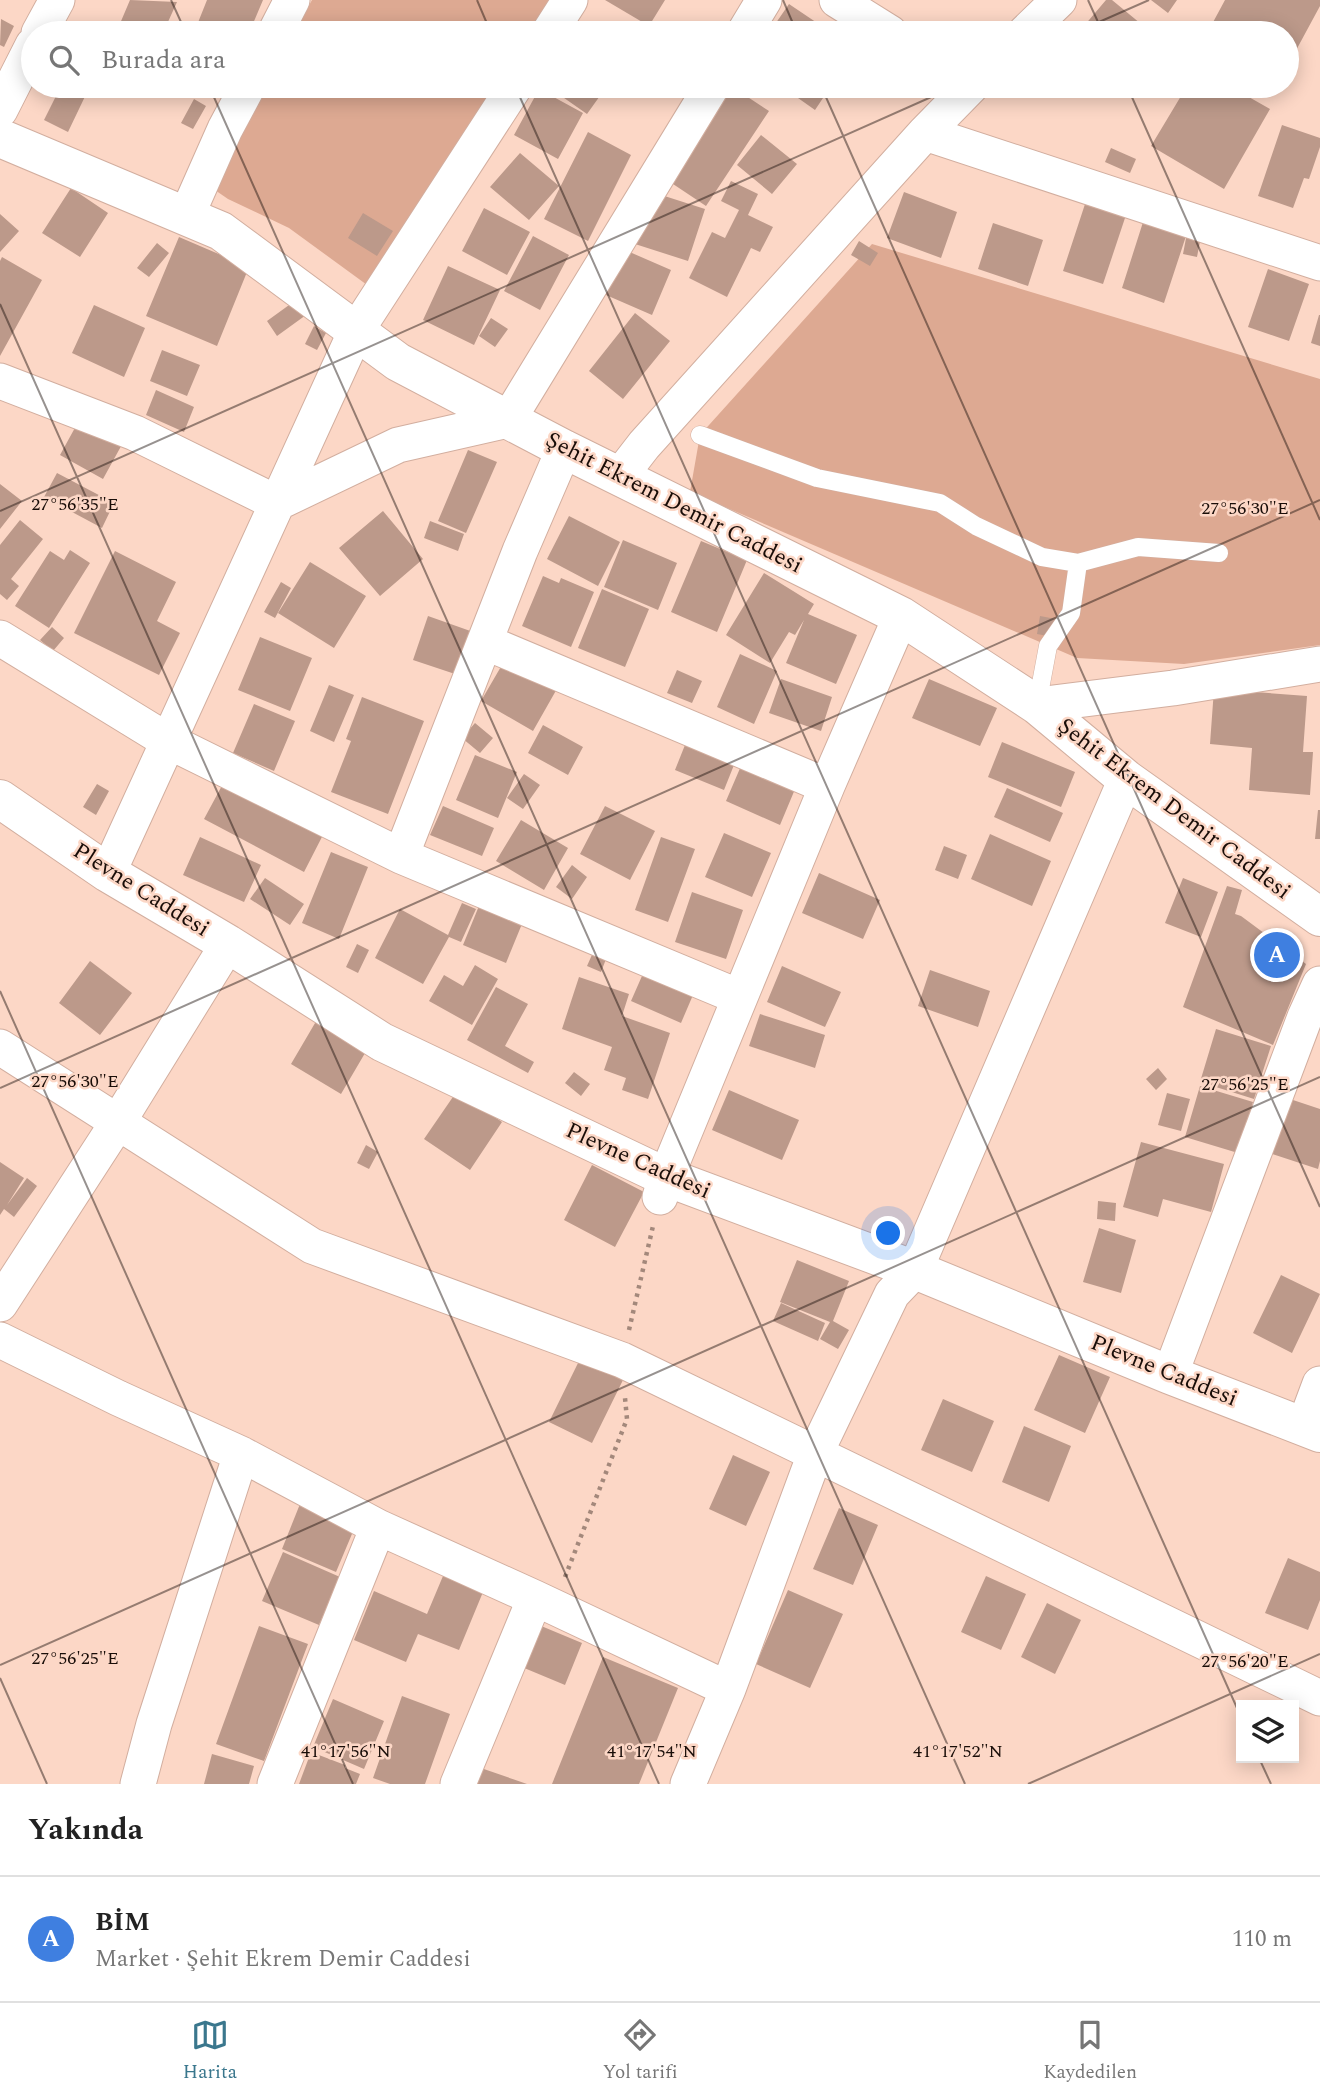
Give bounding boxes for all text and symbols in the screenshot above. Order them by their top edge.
search box [21,21,1299,98]
text: Burada ara [101,40,226,80]
icon: search [45,41,83,79]
street label: Şehit Ekrem Demir Caddesi [539,423,809,583]
text: 27°56'35"E [31,491,119,518]
text: 27°56'30"E [1201,495,1289,522]
street label: Şehit Ekrem Demir Caddesi [1050,709,1298,909]
street label: Plevne Caddesi [66,834,216,946]
pin: A [1254,929,1300,981]
text: 27°56'30"E [31,1068,119,1095]
text: 27°56'25"E [1201,1071,1289,1098]
street label: Plevne Caddesi [560,1113,716,1209]
your location [871,1216,905,1250]
street label: Plevne Caddesi [1085,1326,1243,1416]
text: 27°56'25"E [31,1645,119,1672]
text: 27°56'20"E [1201,1648,1289,1675]
map controls [1236,1700,1299,1763]
button: layers [1236,1700,1299,1763]
text: 41°17'56"N [301,1738,391,1765]
text: 41°17'54"N [607,1738,697,1765]
text: 41°17'52"N [913,1738,1003,1765]
text: Yakında [28,1807,143,1853]
text: BİM [95,1902,150,1942]
text: A [42,1922,60,1957]
text: 110 m [1232,1922,1292,1957]
text: Market · Şehit Ekrem Demir Caddesi [95,1942,471,1977]
tab: Harita [183,2016,237,2087]
tab: Yol tarifi [603,2016,678,2087]
tab: Kaydedilen [1043,2016,1137,2087]

